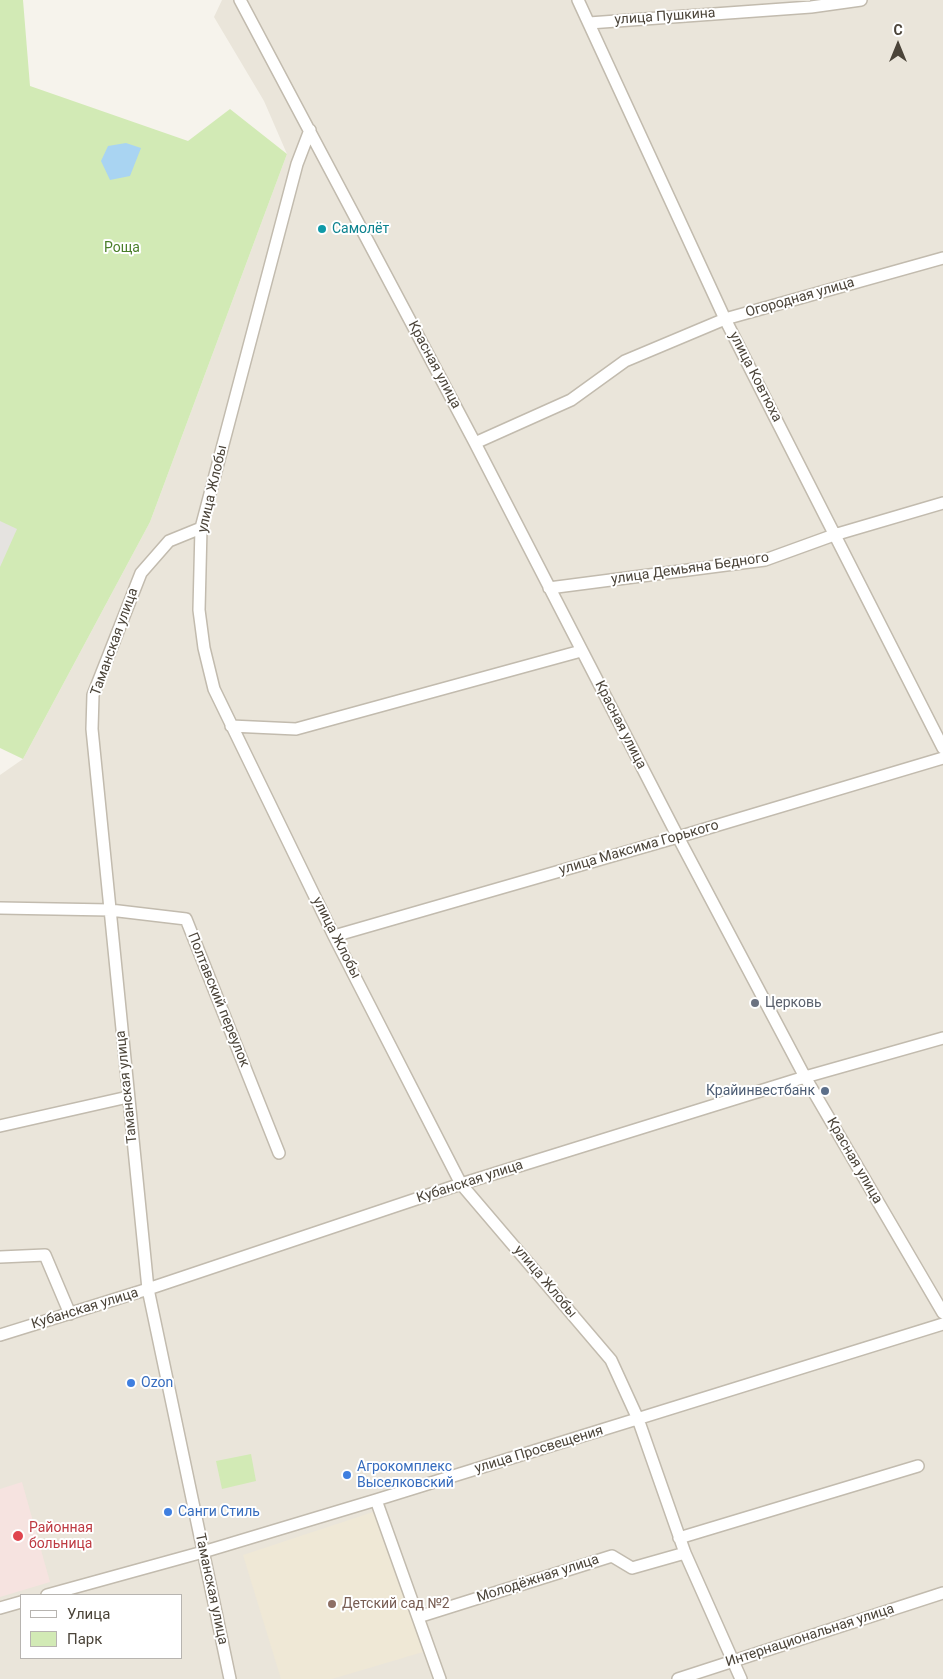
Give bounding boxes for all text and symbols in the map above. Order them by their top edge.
street label: улица Пушкина [614,5,716,29]
north arrow [873,20,923,70]
text: С [893,22,903,38]
place label: Самолёт [332,221,389,237]
marker: Самолёт [316,223,328,235]
park label: Роща [104,240,140,256]
street label: Огородная улица [744,274,856,322]
street label: Красная улица [404,318,464,412]
street label: улица Ковтюха [725,329,785,425]
street label: улица Жлобы [195,444,231,534]
street label: улица Демьяна Бедного [610,550,770,588]
street label: Таманская улица [88,586,142,698]
street label: Красная улица [591,678,649,772]
street label: улица Максима Горького [557,817,721,879]
street label: улица Жлобы [308,894,364,982]
street label: Полтавский переулок [183,930,253,1070]
place label: Церковь [765,995,822,1011]
marker: Церковь [749,997,761,1009]
street label: Таманская улица [113,1030,141,1144]
place label: Крайинвестбанк [706,1083,815,1099]
marker: Крайинвестбанк [819,1085,831,1097]
street label: Красная улица [822,1115,886,1207]
street label: Кубанская улица [415,1157,525,1207]
street label: улица Жлобы [510,1242,580,1322]
street label: Кубанская улица [30,1285,140,1333]
place label: Ozon [141,1375,173,1391]
marker: Ozon [125,1377,137,1389]
street label: улица Просвещения [473,1422,605,1478]
place label: Агрокомплекс Выселковский [357,1459,454,1491]
marker: Агрокомплекс Выселковский [341,1469,353,1481]
place label: Санги Стиль [178,1504,260,1520]
marker: Санги Стиль [162,1506,174,1518]
place label: Районная больница [29,1520,93,1552]
marker: Районная больница [11,1529,25,1543]
street label: Таманская улица [191,1532,231,1646]
street label: Молодёжная улица [475,1551,601,1607]
legend [20,1594,182,1659]
place label: Детский сад №2 [342,1596,450,1612]
marker: Детский сад №2 [326,1598,338,1610]
street label: Интернациональная улица [724,1601,896,1671]
text: Улица [67,1605,110,1623]
text: Парк [67,1630,102,1648]

